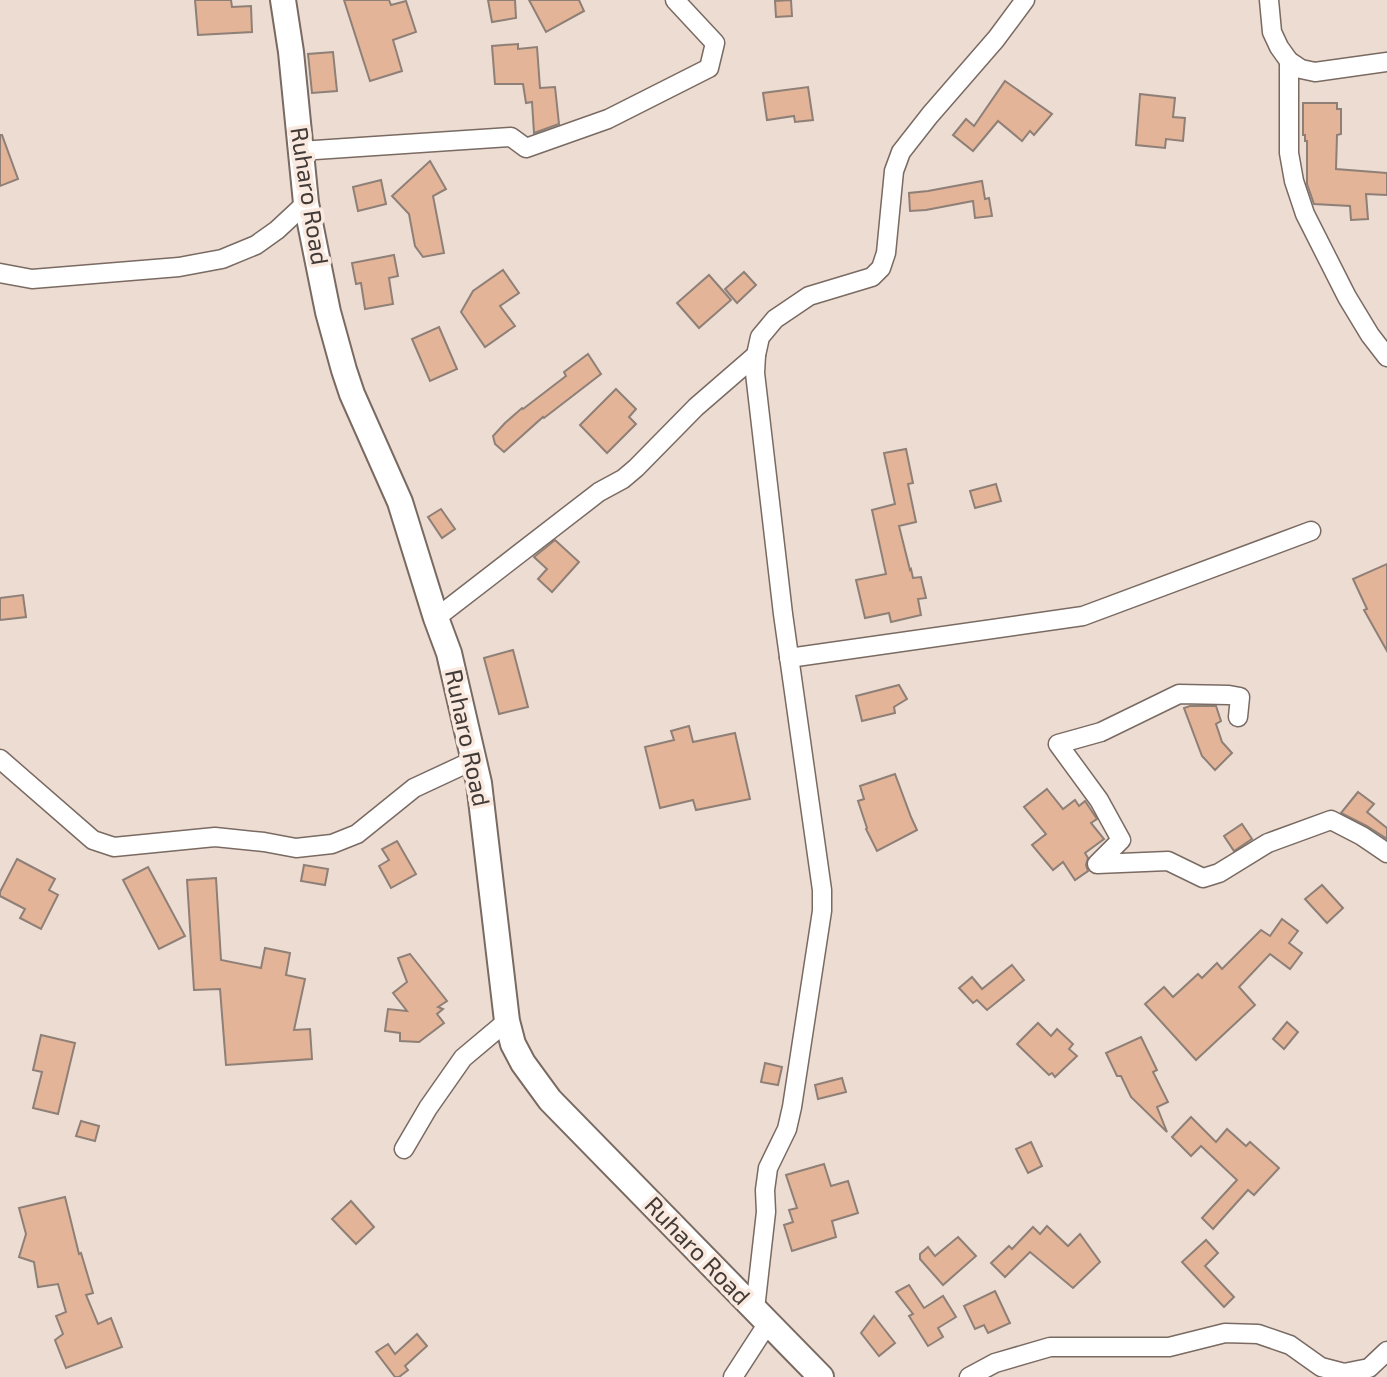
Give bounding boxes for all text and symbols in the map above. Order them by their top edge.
street label: Ruharo Road [285,125,336,267]
street label: Ruharo Road [440,667,497,809]
street label: Ruharo Road [639,1190,757,1310]

